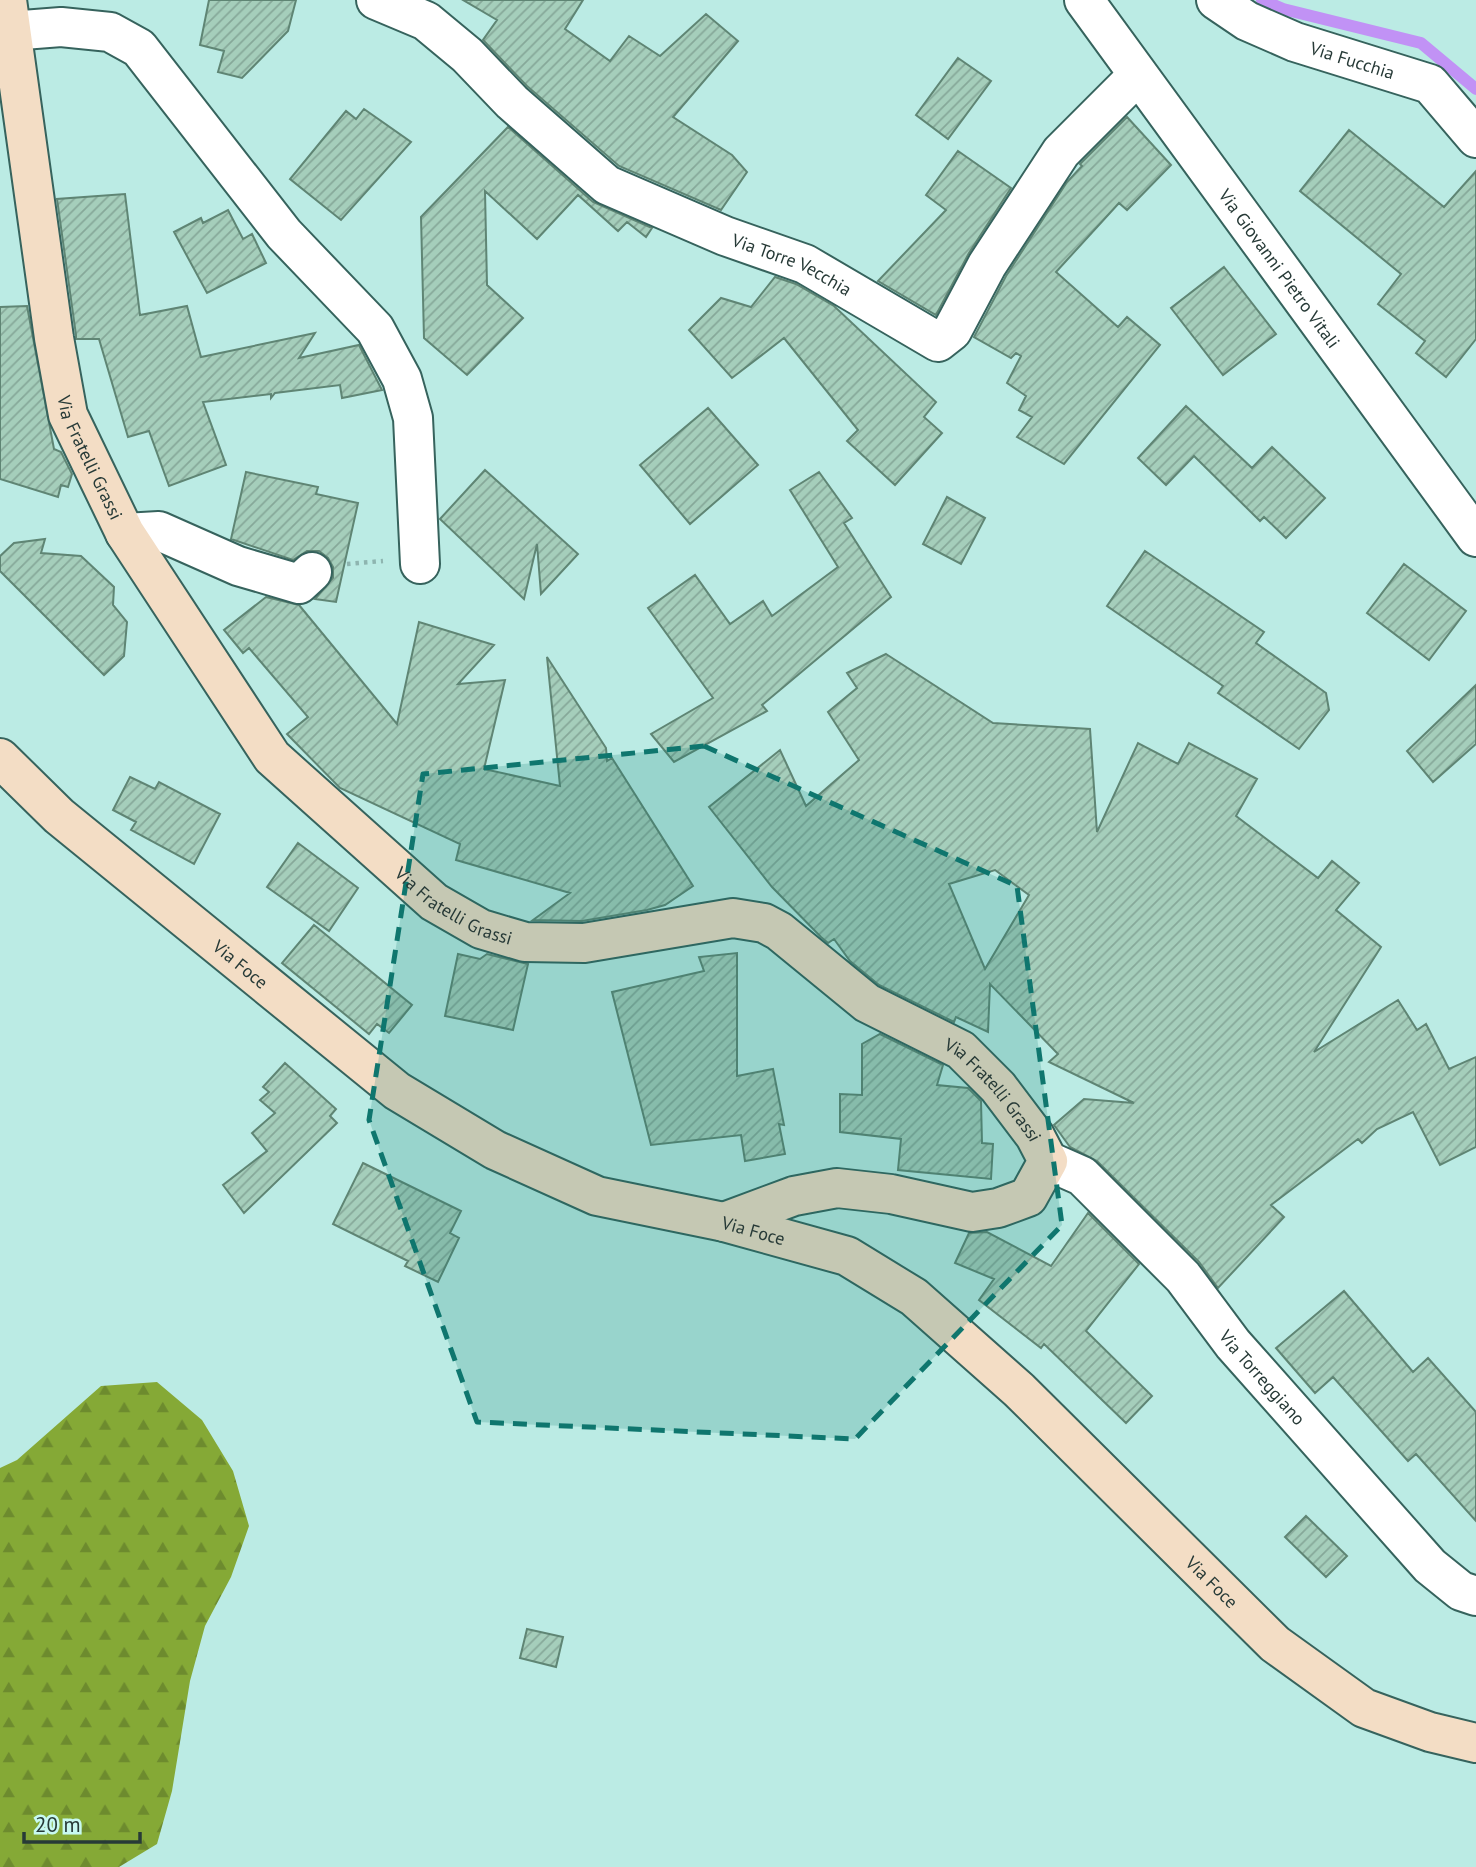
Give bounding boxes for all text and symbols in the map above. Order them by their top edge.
street label: Via Fucchia [1306,36,1398,84]
street label: Via Giovanni Pietro Vitali [1213,183,1345,352]
street label: Via Torre Vecchia [728,228,856,300]
street label: Via Fratelli Grassi [53,393,128,523]
street label: Via Fratelli Grassi [390,861,515,949]
street label: Via Foce [208,934,273,993]
street label: Via Fratelli Grassi [940,1032,1047,1145]
street label: Via Foce [718,1210,788,1250]
street label: Via Torreggiano [1214,1324,1311,1430]
street label: Via Foce [1180,1550,1243,1613]
scale bar [24,1800,140,1844]
text: 20 m [35,1811,81,1838]

